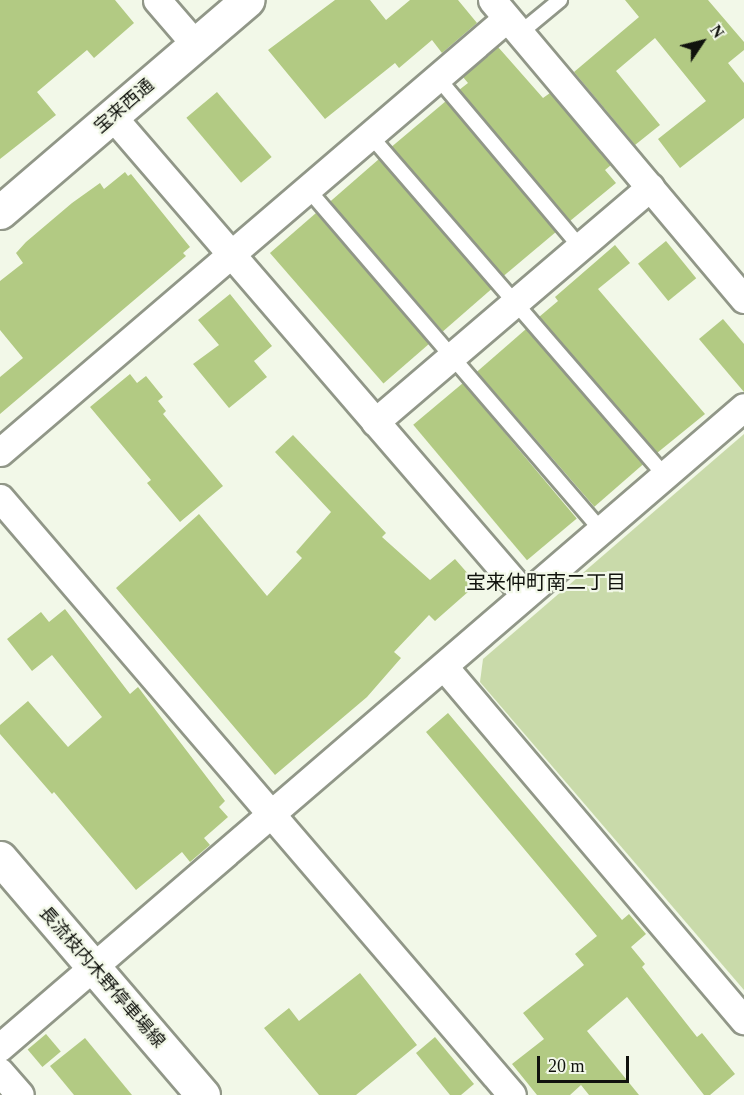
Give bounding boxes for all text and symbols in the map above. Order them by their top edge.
north arrow [672,12,732,72]
text: N [707,22,727,41]
street label: 宝来西通 [90,74,158,138]
district label: 宝来仲町南二丁目 [466,570,626,594]
street label: 長流枝内木野停車場線 [35,902,169,1052]
scale bar [540,1044,632,1082]
text: 20 m [548,1056,585,1076]

